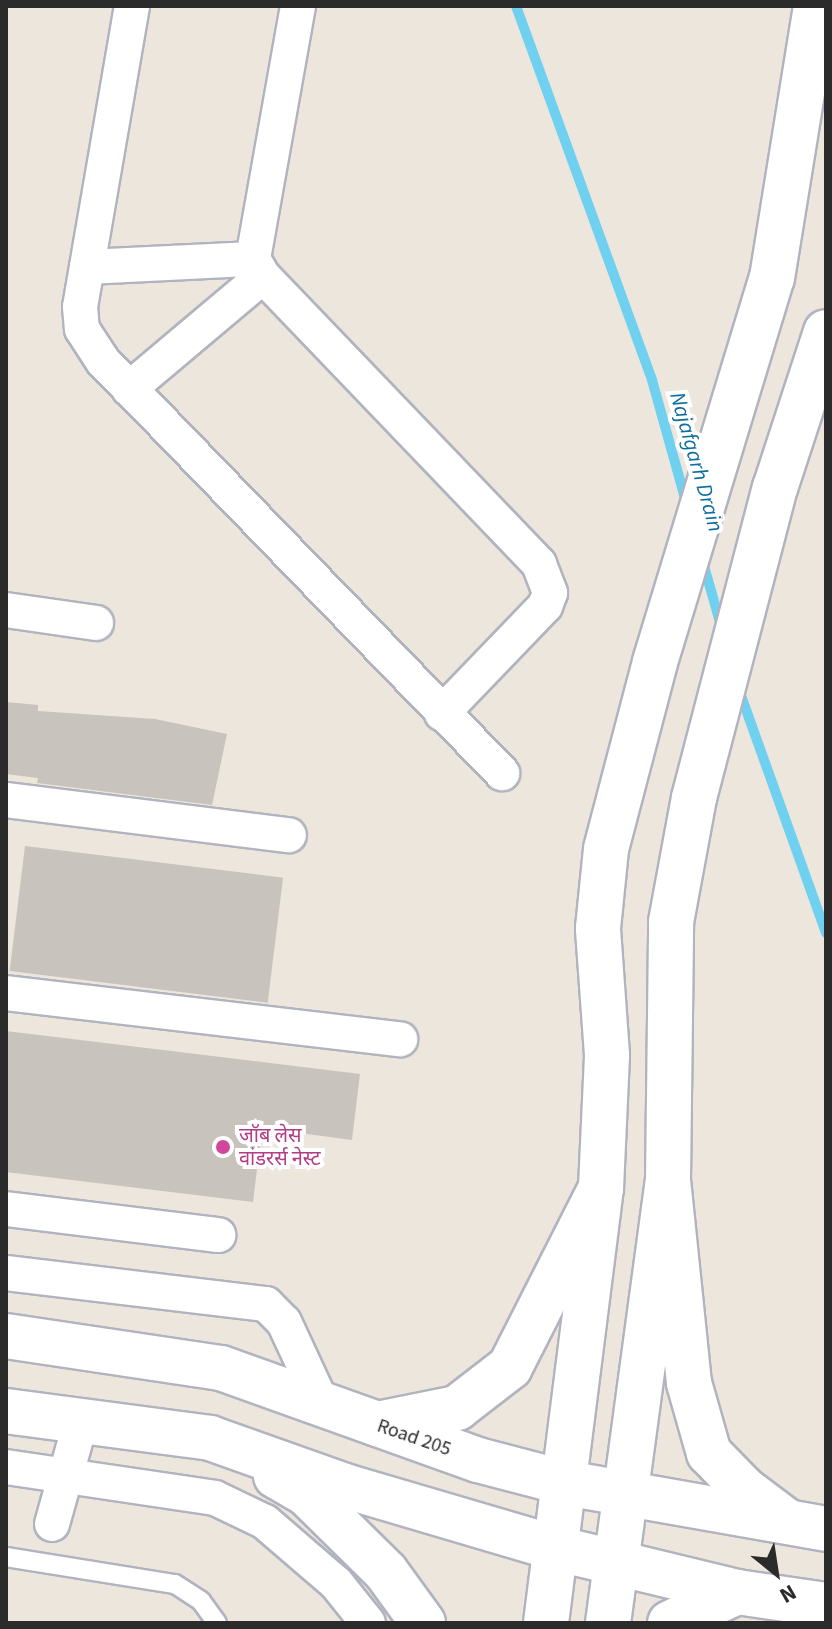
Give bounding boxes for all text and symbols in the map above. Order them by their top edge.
water label: Najafgarh Drain [663,389,729,535]
place label: जॉब लेस वांडरर्स नेस्ट [239,1124,321,1171]
marker: जॉब लेस वांडरर्स नेस्ट [214,1138,232,1156]
street label: Road 205 [374,1414,454,1462]
north arrow [736,1533,816,1613]
text: N [774,1576,802,1611]

